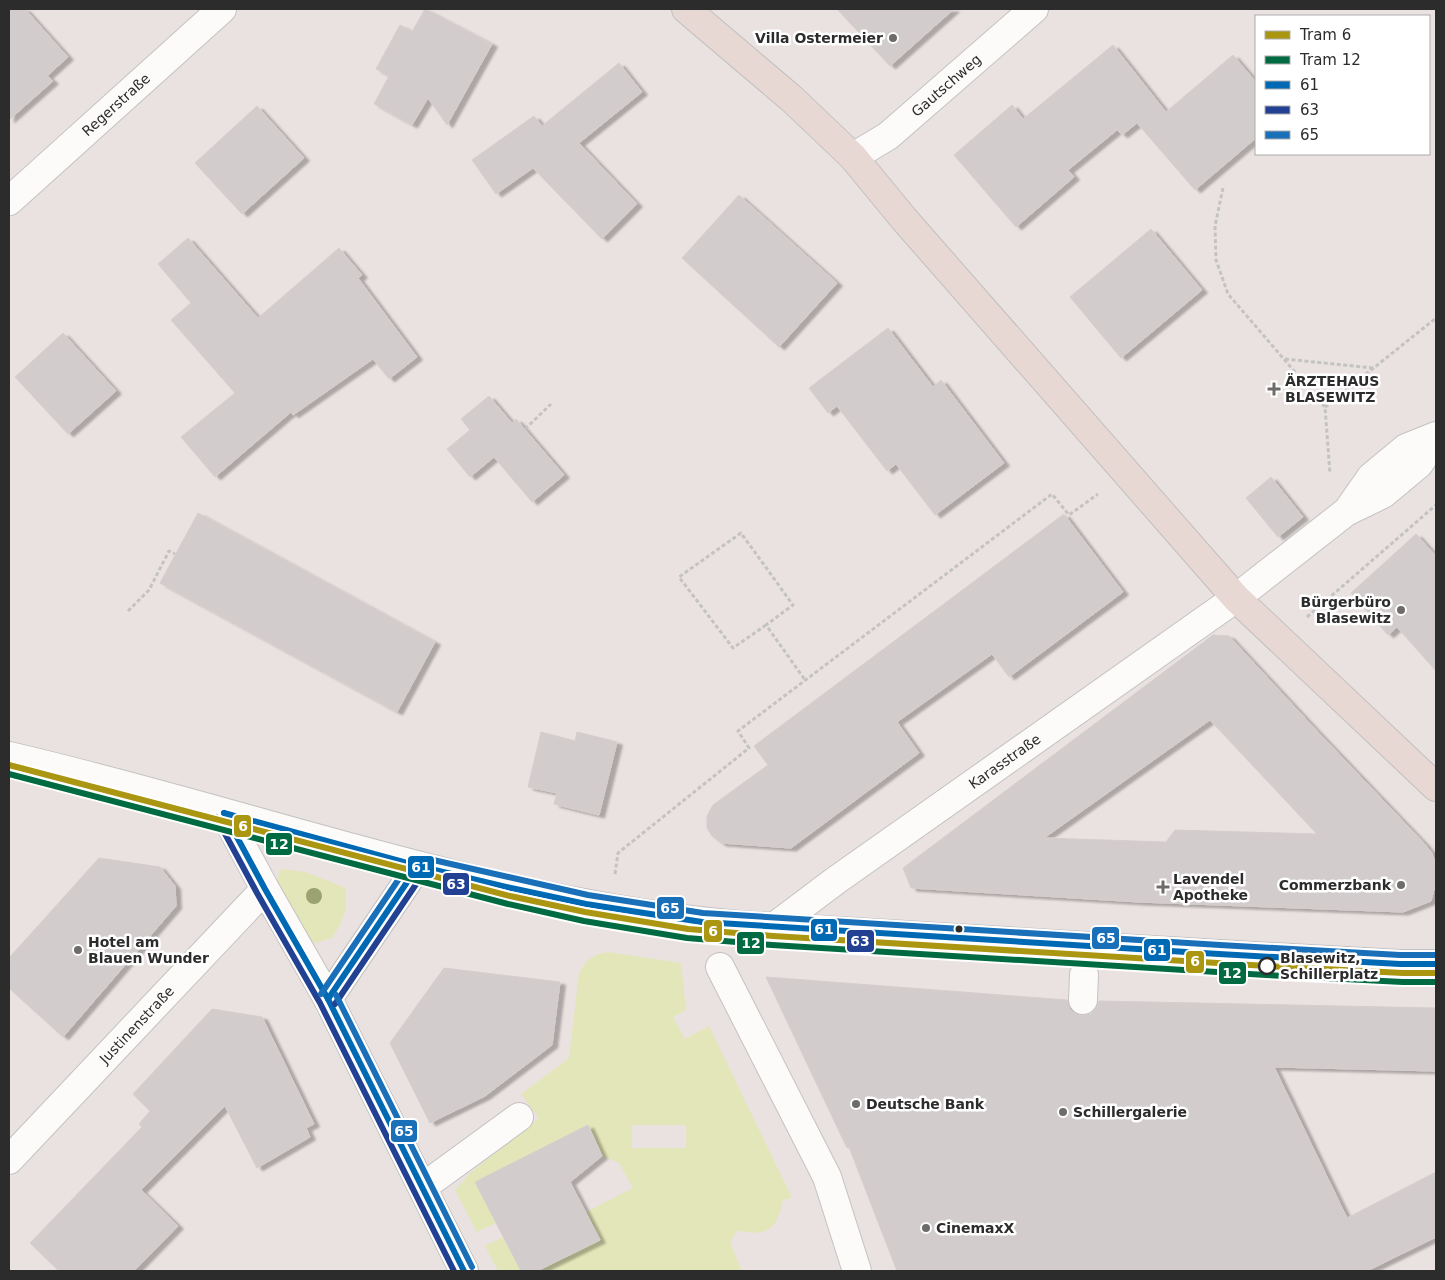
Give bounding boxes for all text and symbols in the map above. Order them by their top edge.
legend [1255,15,1430,155]
text: Tram 6 [1299,26,1351,44]
place label: Villa Ostermeier [755,30,883,46]
marker: Villa Ostermeier [887,32,899,44]
street label: Gautschweg [908,51,984,120]
text: Tram 12 [1299,51,1361,69]
street label: Regerstraße [79,70,153,139]
text: 61 [1300,76,1319,94]
text: 63 [1300,101,1319,119]
text: 65 [1300,126,1319,144]
place label: ÄRZTEHAUS BLASEWITZ [1285,373,1379,405]
marker: ÄRZTEHAUS BLASEWITZ [1267,382,1281,396]
place label: Bürgerbüro Blasewitz [1301,594,1391,626]
marker: Bürgerbüro Blasewitz [1395,604,1407,616]
street label: Karasstraße [966,731,1043,792]
line badge: 6 [233,814,252,838]
text: 6 [238,818,248,834]
line badge: 12 [265,832,293,856]
text: 12 [269,836,289,852]
line badge: 61 [407,855,435,879]
text: 61 [411,859,431,875]
place label: Lavendel Apotheke [1173,871,1248,903]
line badge: 63 [442,872,470,896]
text: 63 [446,876,466,892]
place label: Commerzbank [1279,877,1392,893]
marker: Commerzbank [1395,879,1407,891]
marker: Lavendel Apotheke [1157,881,1169,893]
line badge: 65 [656,896,685,920]
text: 65 [660,900,680,916]
line badge: 61 [810,918,838,942]
line badge: 6 [703,919,723,943]
text: 61 [814,921,834,937]
text: 6 [708,923,718,939]
unlabelled marker [954,924,964,934]
line badge: 65 [1091,926,1120,950]
line badge: 63 [846,929,875,953]
text: 65 [1096,930,1116,946]
line badge: 12 [736,931,765,955]
text: 63 [850,933,870,949]
place label: Hotel am Blauen Wunder [88,934,209,966]
text: 12 [741,935,761,951]
line badge: 61 [1143,938,1171,962]
text: 61 [1147,942,1167,958]
marker: Hotel am Blauen Wunder [72,944,84,956]
line badge: 6 [1185,950,1205,974]
place label: Blasewitz, Schillerplatz [1280,950,1378,982]
text: 6 [1190,953,1200,969]
marker: Blasewitz, Schillerplatz [1258,957,1276,975]
line badge: 12 [1218,961,1247,985]
text: 12 [1222,965,1242,981]
street label: Justinenstraße [96,983,177,1068]
place label: Deutsche Bank [866,1096,985,1112]
marker: Deutsche Bank [850,1098,862,1110]
place label: Schillergalerie [1073,1104,1187,1120]
marker: Schillergalerie [1057,1106,1069,1118]
line badge: 65 [390,1119,418,1143]
text: 65 [394,1123,414,1139]
place label: CinemaxX [936,1220,1015,1236]
marker: CinemaxX [920,1222,932,1234]

